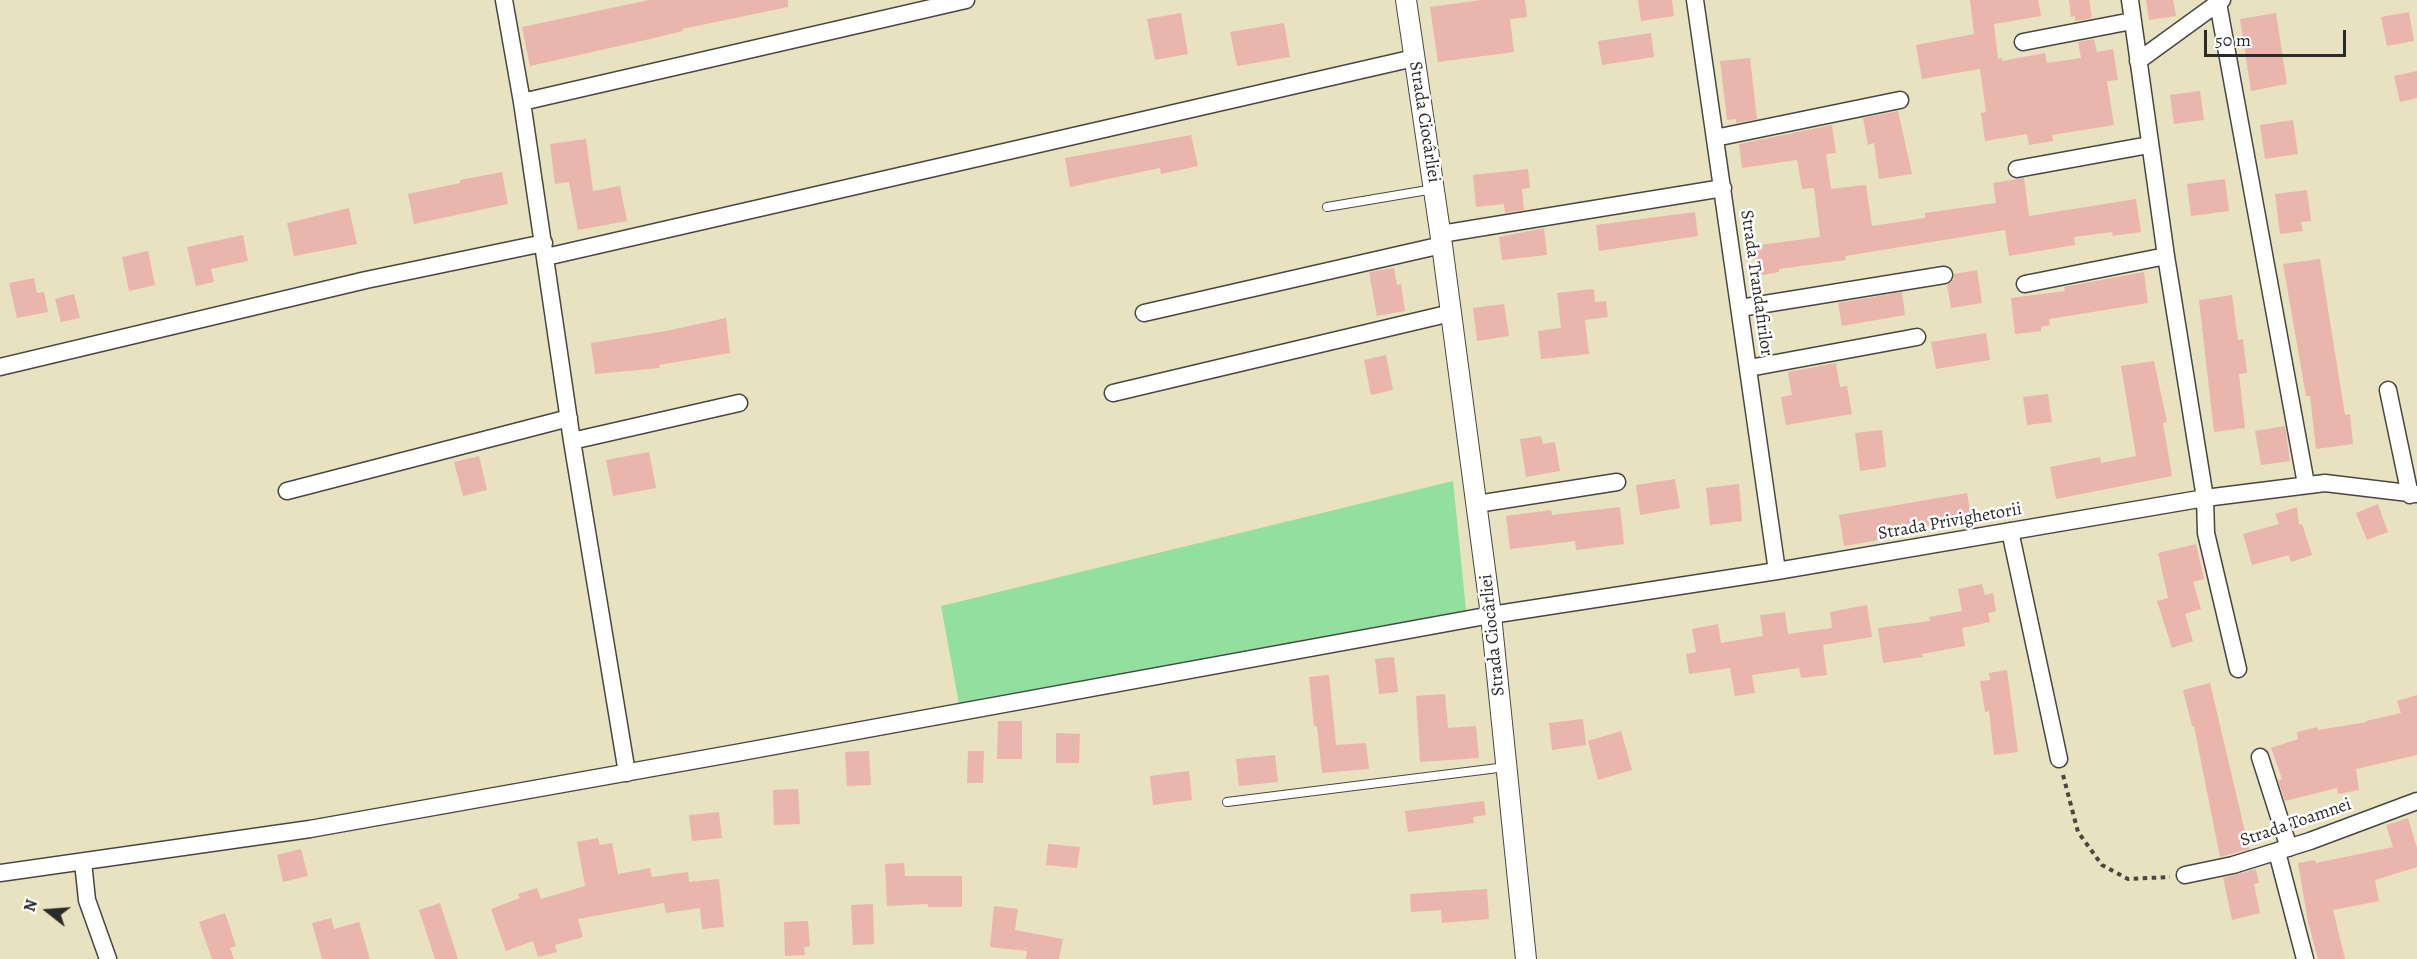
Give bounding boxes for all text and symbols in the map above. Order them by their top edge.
scale bar [2207,18,2350,56]
text: 50 m [2215,28,2251,52]
street label: Strada Ciocârliei [1404,60,1444,184]
street label: Strada Trandafirilor [1735,209,1777,357]
street label: Strada Privighetorii [1876,499,2024,545]
street label: Strada Ciocârliei [1476,573,1510,697]
street label: Strada Toamnei [2238,794,2354,852]
north arrow [18,881,78,941]
text: N [19,897,43,915]

